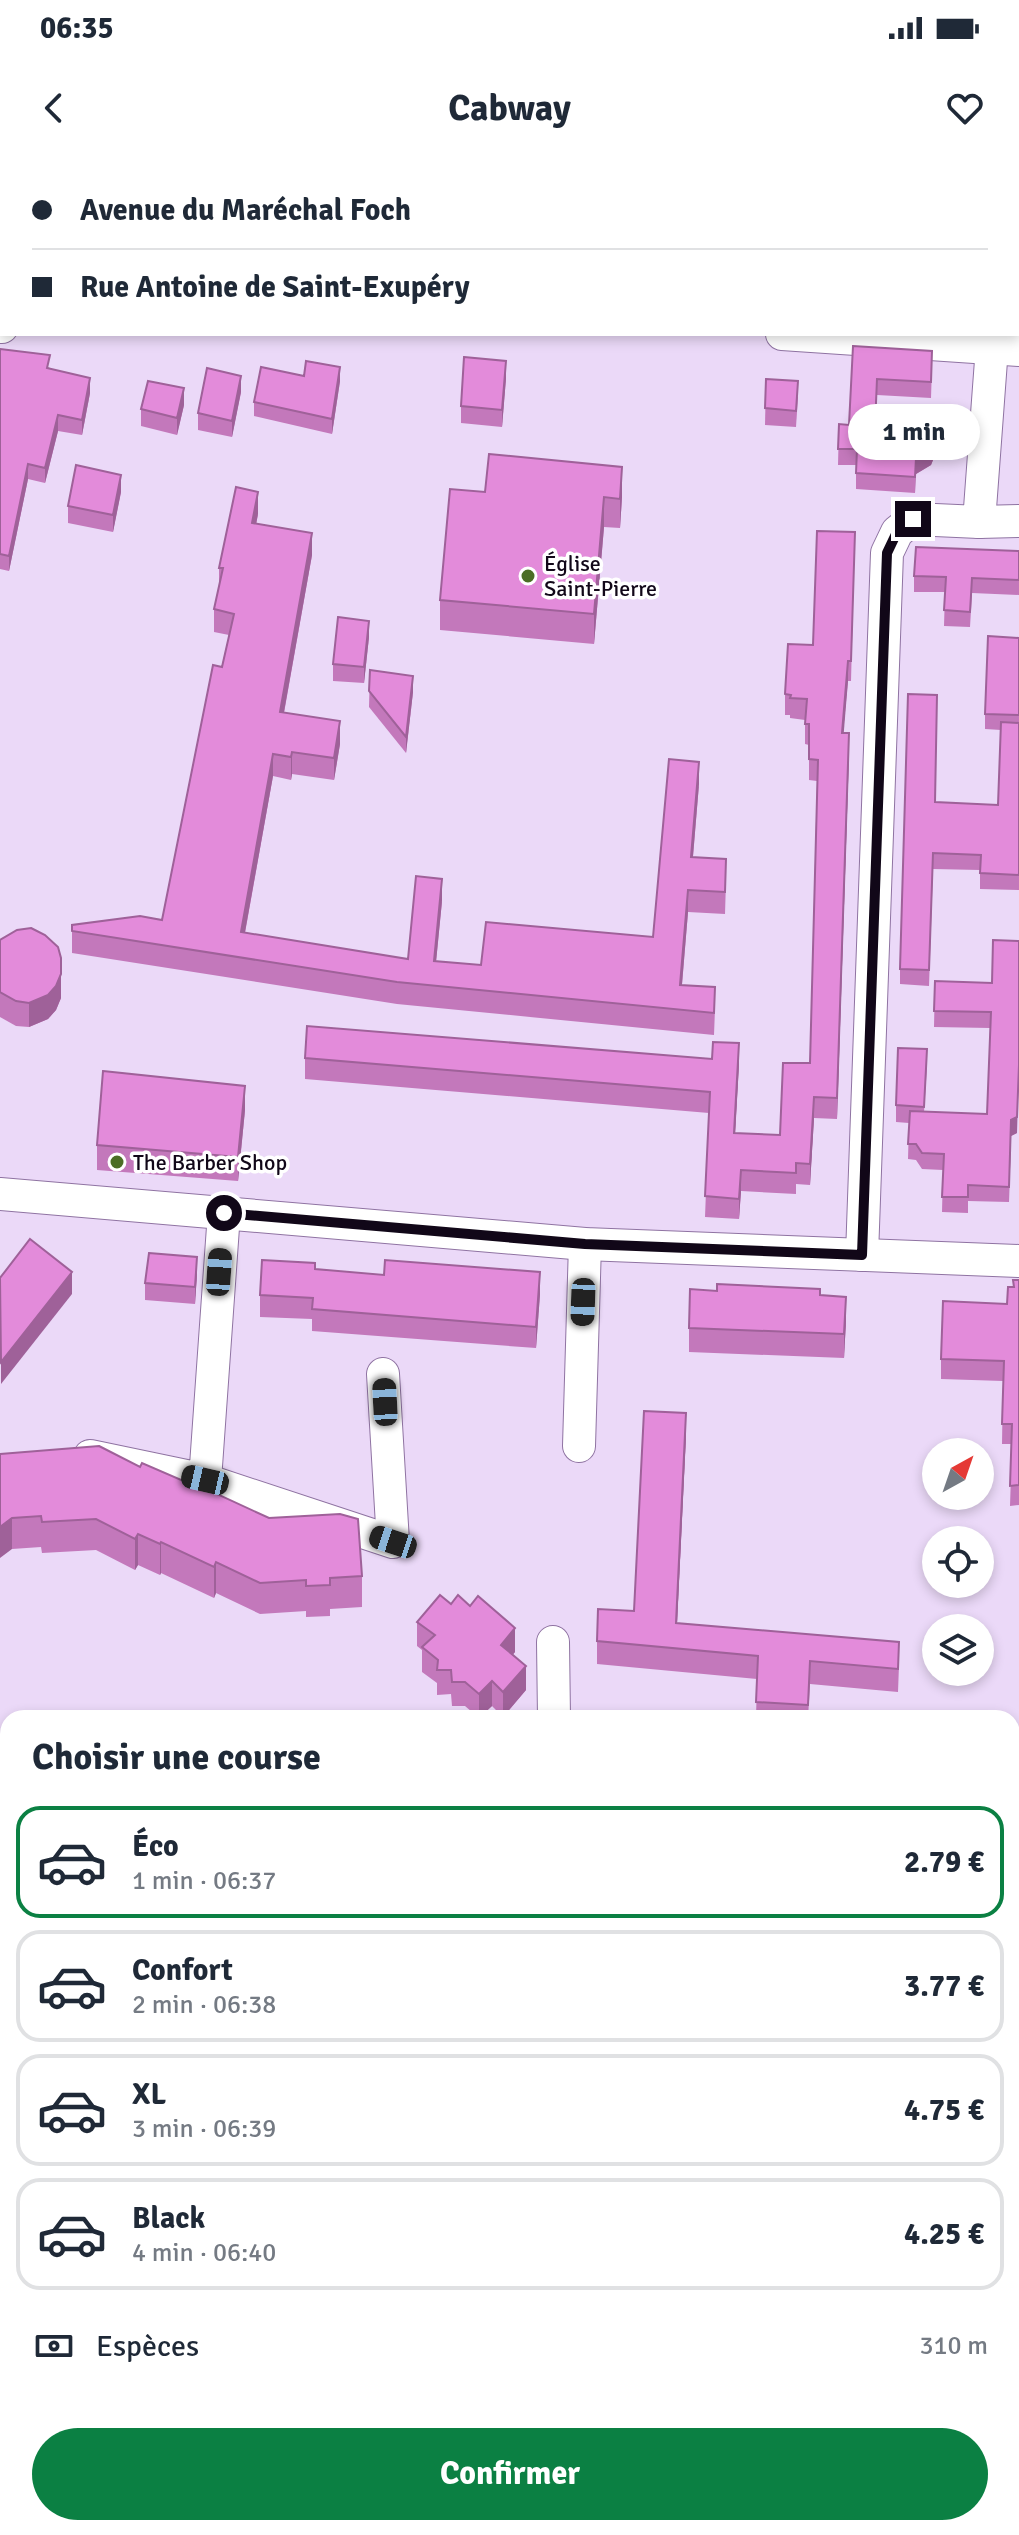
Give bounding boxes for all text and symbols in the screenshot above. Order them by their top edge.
text: 06:35 [40,10,114,47]
icon: back [32,86,76,130]
text: Cabway [448,86,571,131]
icon: heart [943,86,987,130]
text: Avenue du Maréchal Foch [80,192,411,229]
text: Rue Antoine de Saint-Exupéry [80,269,470,306]
callout: 1 min [847,403,979,459]
text: 1 min [883,416,945,448]
route end [895,501,931,537]
place label: Église Saint-Pierre [544,550,657,602]
marker: Église Saint-Pierre [519,567,537,585]
place label: The Barber Shop [133,1149,287,1176]
marker: The Barber Shop [108,1153,126,1171]
route start [206,1195,242,1231]
car [205,1247,233,1297]
car [570,1278,596,1326]
car [372,1377,398,1427]
north arrow [922,1438,994,1510]
map controls [922,1438,994,1686]
car [179,1463,231,1497]
car [366,1523,420,1561]
button: locate [922,1526,994,1598]
button: layers [922,1614,994,1686]
text: Choisir une course [32,1735,321,1780]
icon: car [36,1826,108,1898]
text: Éco [132,1828,179,1865]
text: 2.79 € [904,1844,984,1881]
text: 1 min · 06:37 [132,1865,276,1897]
icon: car [36,1950,108,2022]
text: Confort [132,1952,233,1989]
text: 3.77 € [904,1968,984,2005]
text: 2 min · 06:38 [132,1989,276,2021]
icon: car [36,2074,108,2146]
text: XL [132,2076,166,2113]
text: 4.75 € [904,2092,984,2129]
text: 3 min · 06:39 [132,2113,276,2145]
icon: car [36,2198,108,2270]
text: Black [132,2200,205,2237]
text: 4.25 € [904,2216,984,2253]
text: 4 min · 06:40 [132,2237,276,2269]
icon: cash [32,2324,76,2368]
text: Espèces [96,2328,199,2365]
text: 310 m [919,2330,988,2362]
button: Confirmer [32,2428,988,2520]

